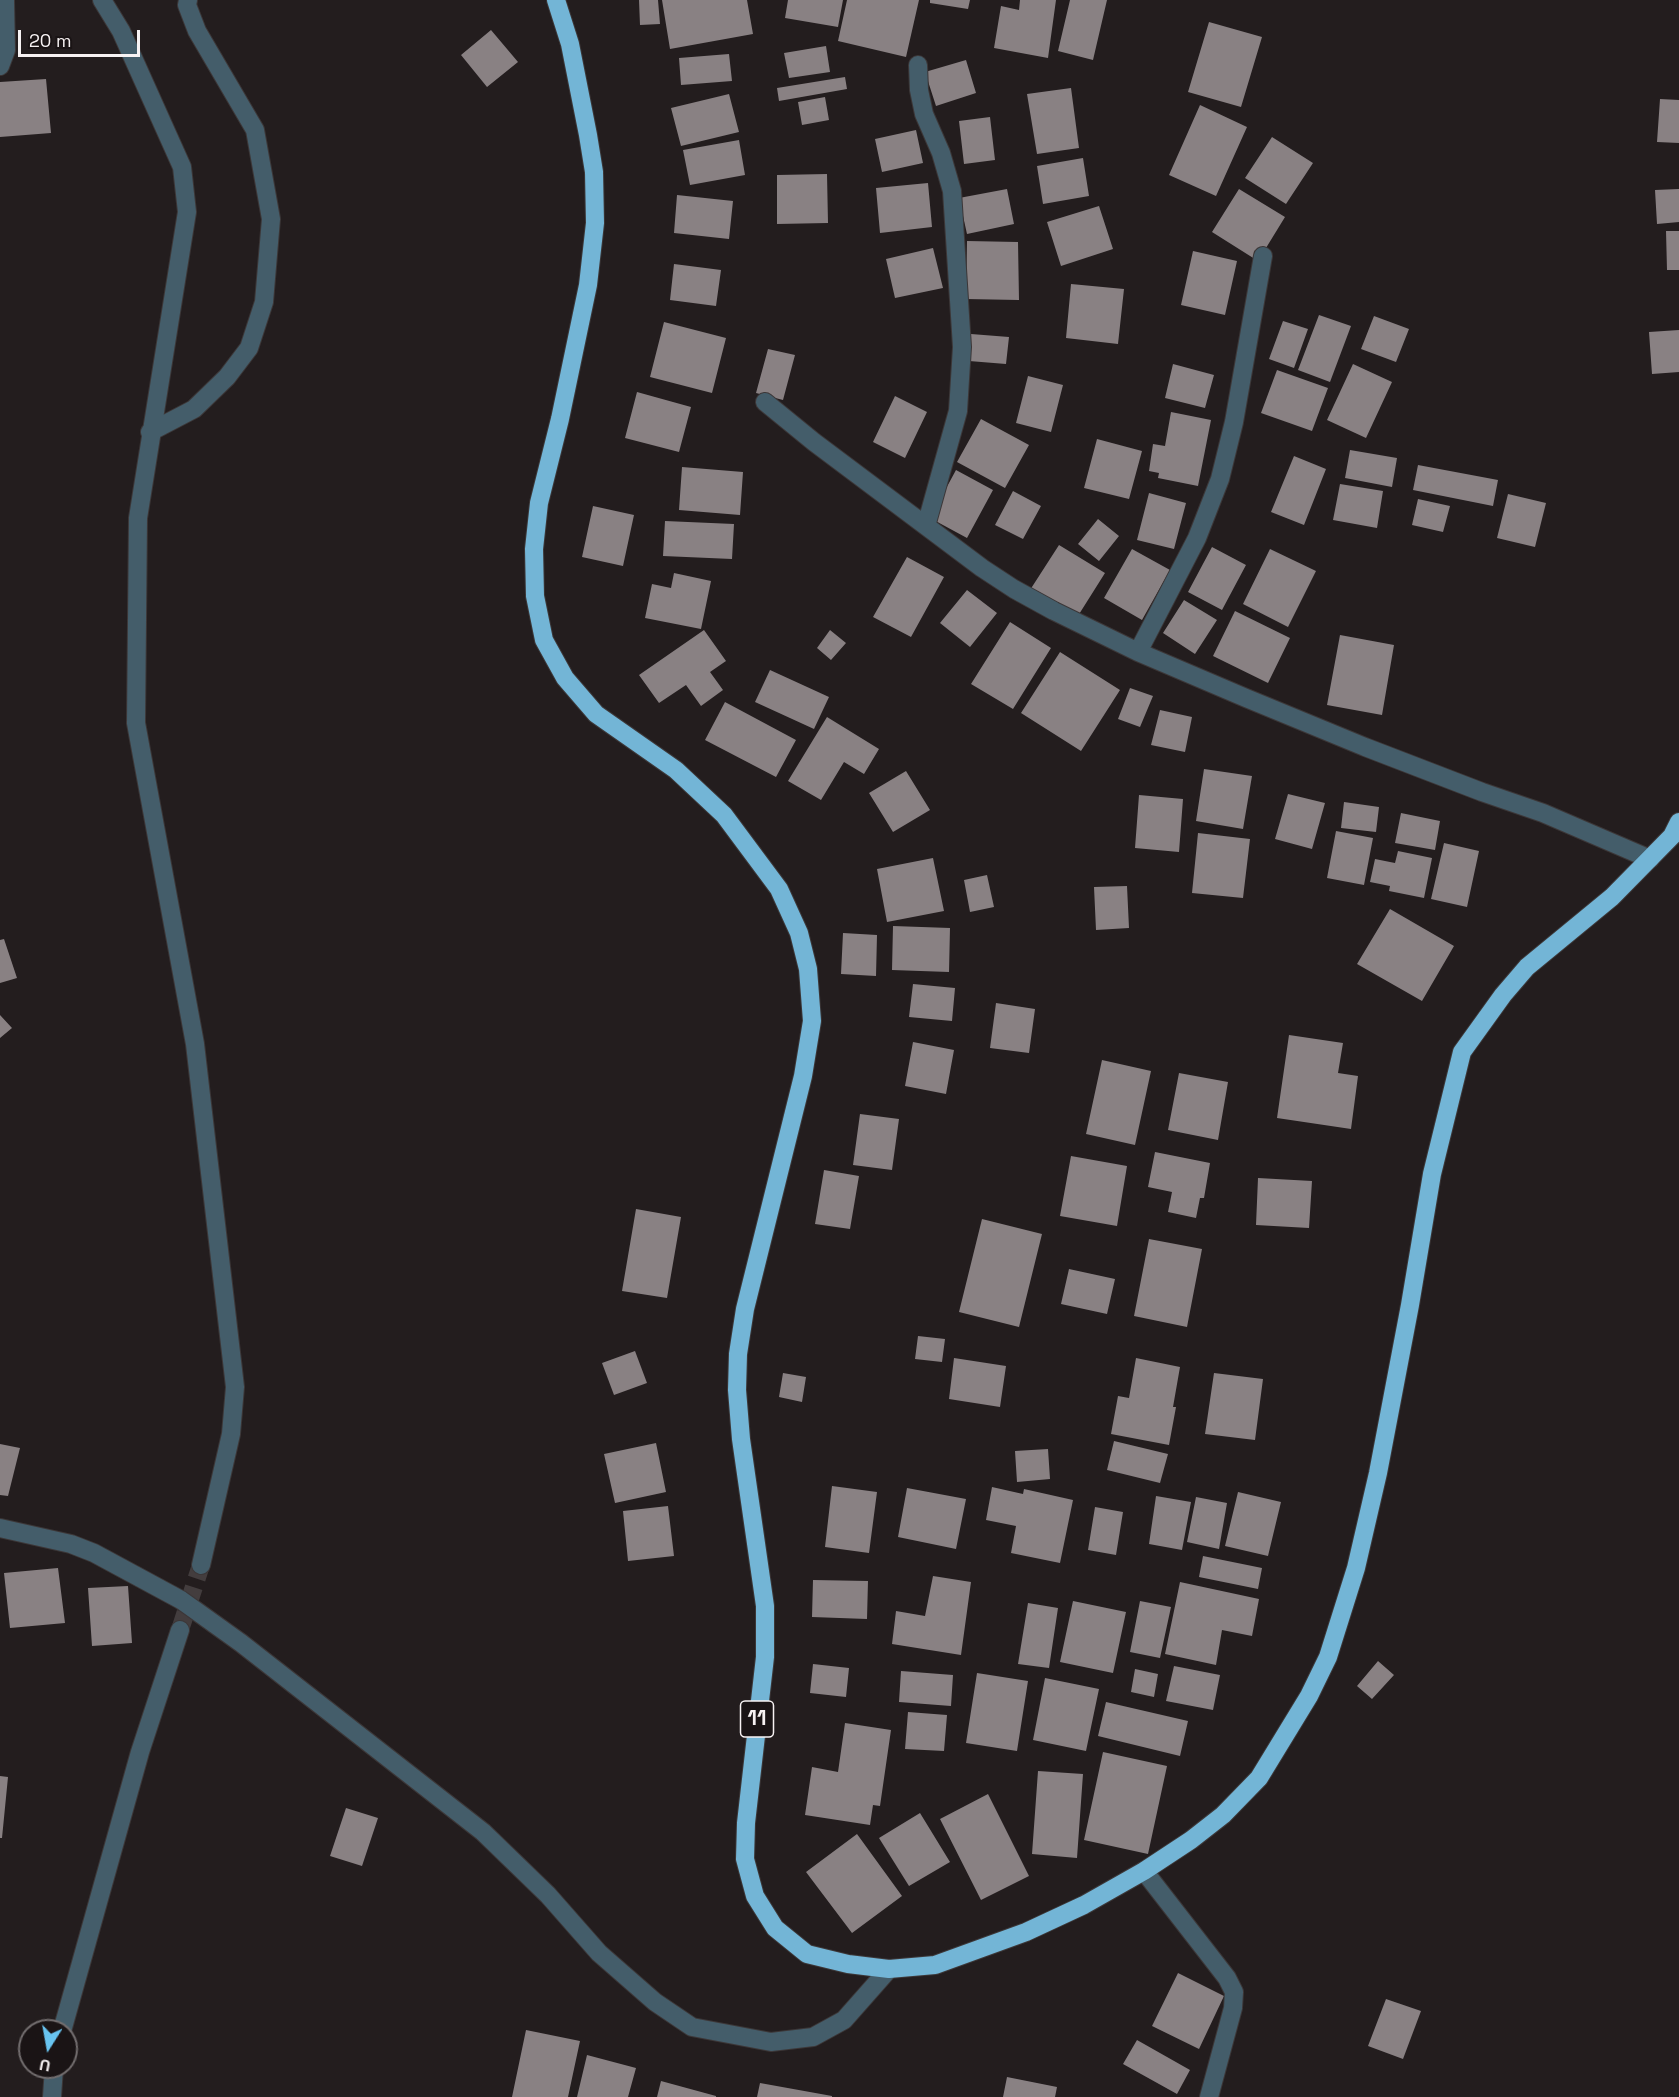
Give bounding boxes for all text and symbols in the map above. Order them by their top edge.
scale bar [21,18,142,56]
text: 20 m [29,29,72,52]
road number: 11 [740,1701,774,1737]
north arrow [18,2019,78,2079]
text: U [38,2054,52,2077]

